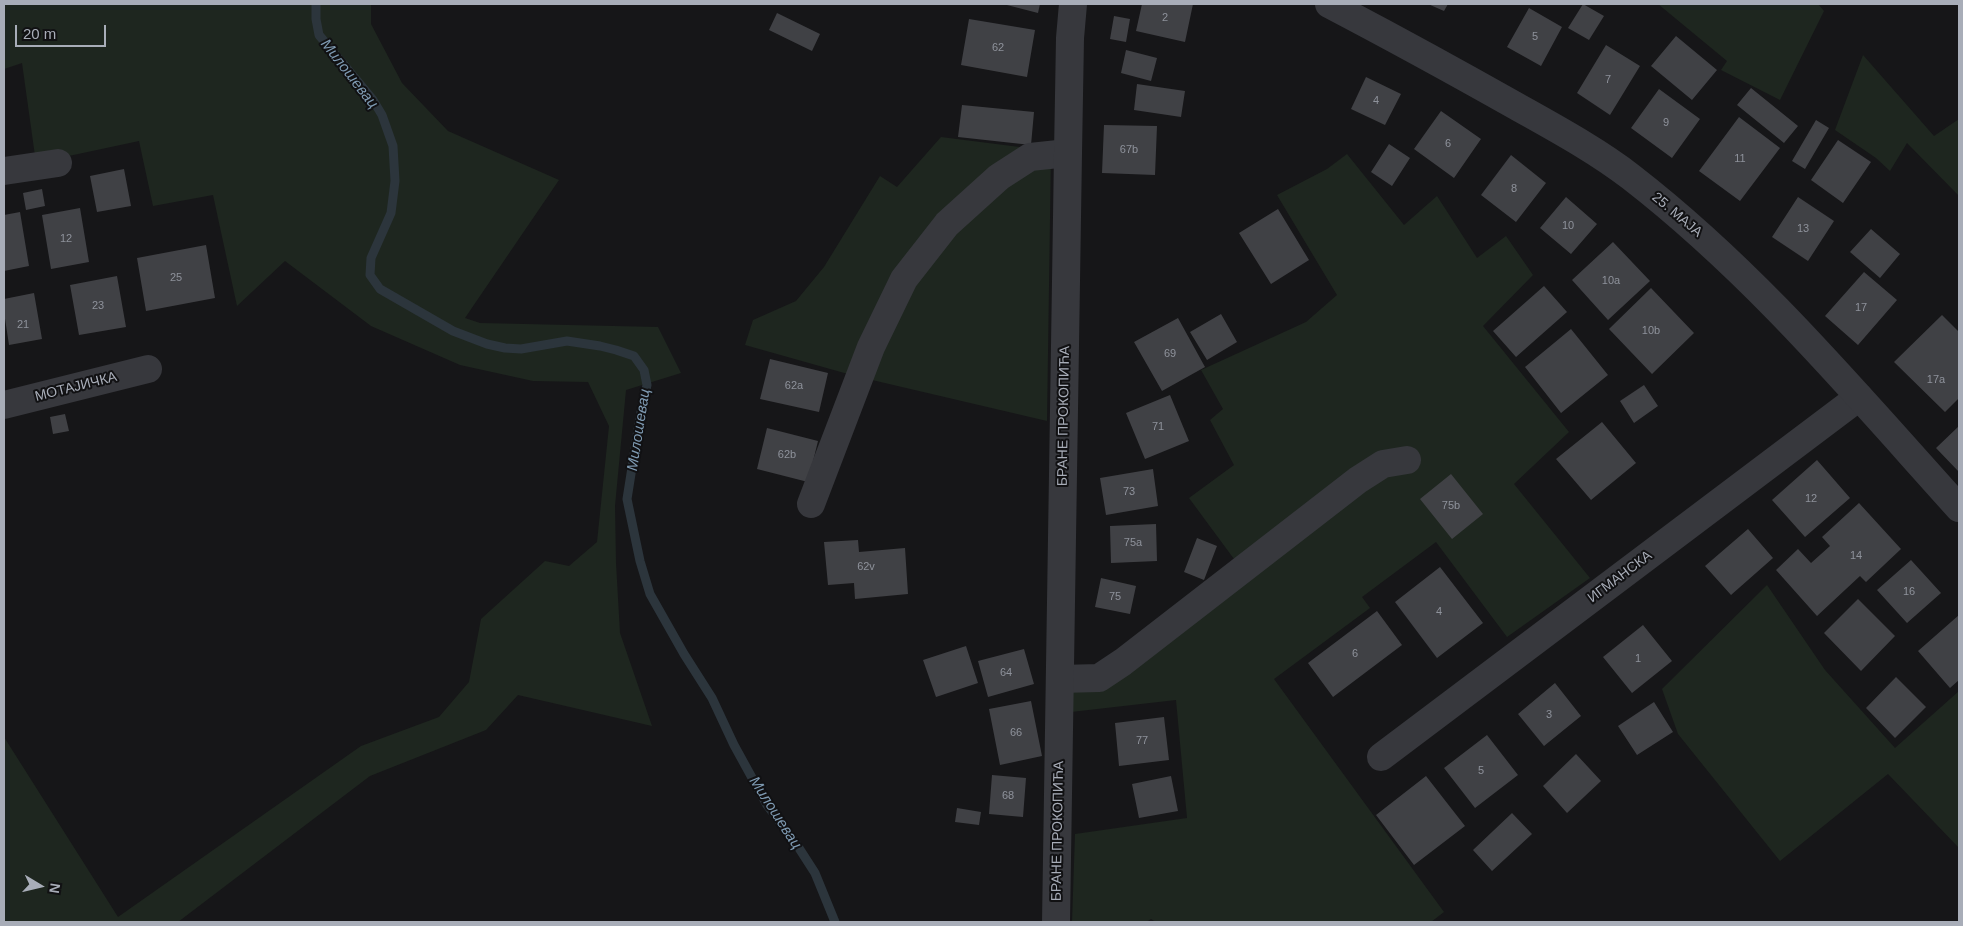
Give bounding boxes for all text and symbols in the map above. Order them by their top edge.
house number: 2 [1162,11,1168,25]
scale bar [18,15,109,47]
text: 20 m [23,25,56,42]
house number: 5 [1532,30,1538,44]
water label: Милошевац [316,36,382,112]
house number: 62 [992,41,1004,55]
house number: 7 [1605,73,1611,87]
house number: 4 [1373,94,1379,108]
house number: 9 [1663,116,1669,130]
house number: 6 [1445,137,1451,151]
house number: 67b [1120,143,1138,157]
house number: 11 [1734,152,1746,166]
house number: 8 [1511,182,1517,196]
street label: 25. МАЈА [1648,189,1706,241]
house number: 10 [1562,219,1574,233]
house number: 13 [1797,222,1809,236]
house number: 12 [60,232,72,246]
house number: 25 [170,271,182,285]
house number: 10a [1602,274,1620,288]
house number: 23 [92,299,104,313]
house number: 17 [1855,301,1867,315]
house number: 21 [17,318,29,332]
house number: 10b [1642,324,1660,338]
street label: БРАНЕ ПРОКОПИЋА [1054,346,1074,486]
house number: 69 [1164,347,1176,361]
street label: МОТАЈИЧКА [33,369,119,405]
house number: 17a [1927,373,1945,387]
house number: 62a [785,379,803,393]
water label: Милошевац [624,388,654,472]
house number: 71 [1152,420,1164,434]
house number: 62b [778,448,796,462]
house number: 73 [1123,485,1135,499]
house number: 12 [1805,492,1817,506]
house number: 75b [1442,499,1460,513]
house number: 75a [1124,536,1142,550]
street label: ИГМАНСКА [1585,547,1655,607]
house number: 14 [1850,549,1862,563]
house number: 62v [857,560,875,574]
house number: 16 [1903,585,1915,599]
house number: 75 [1109,590,1121,604]
house number: 4 [1436,605,1442,619]
house number: 6 [1352,647,1358,661]
house number: 1 [1635,652,1641,666]
house number: 64 [1000,666,1012,680]
house number: 3 [1546,708,1552,722]
house number: 66 [1010,726,1022,740]
house number: 77 [1136,734,1148,748]
street label: БРАНЕ ПРОКОПИЋА [1048,761,1068,901]
house number: 5 [1478,764,1484,778]
water label: Милошевац [745,773,805,853]
house number: 68 [1002,789,1014,803]
north arrow [15,861,65,911]
text: N [46,882,64,895]

